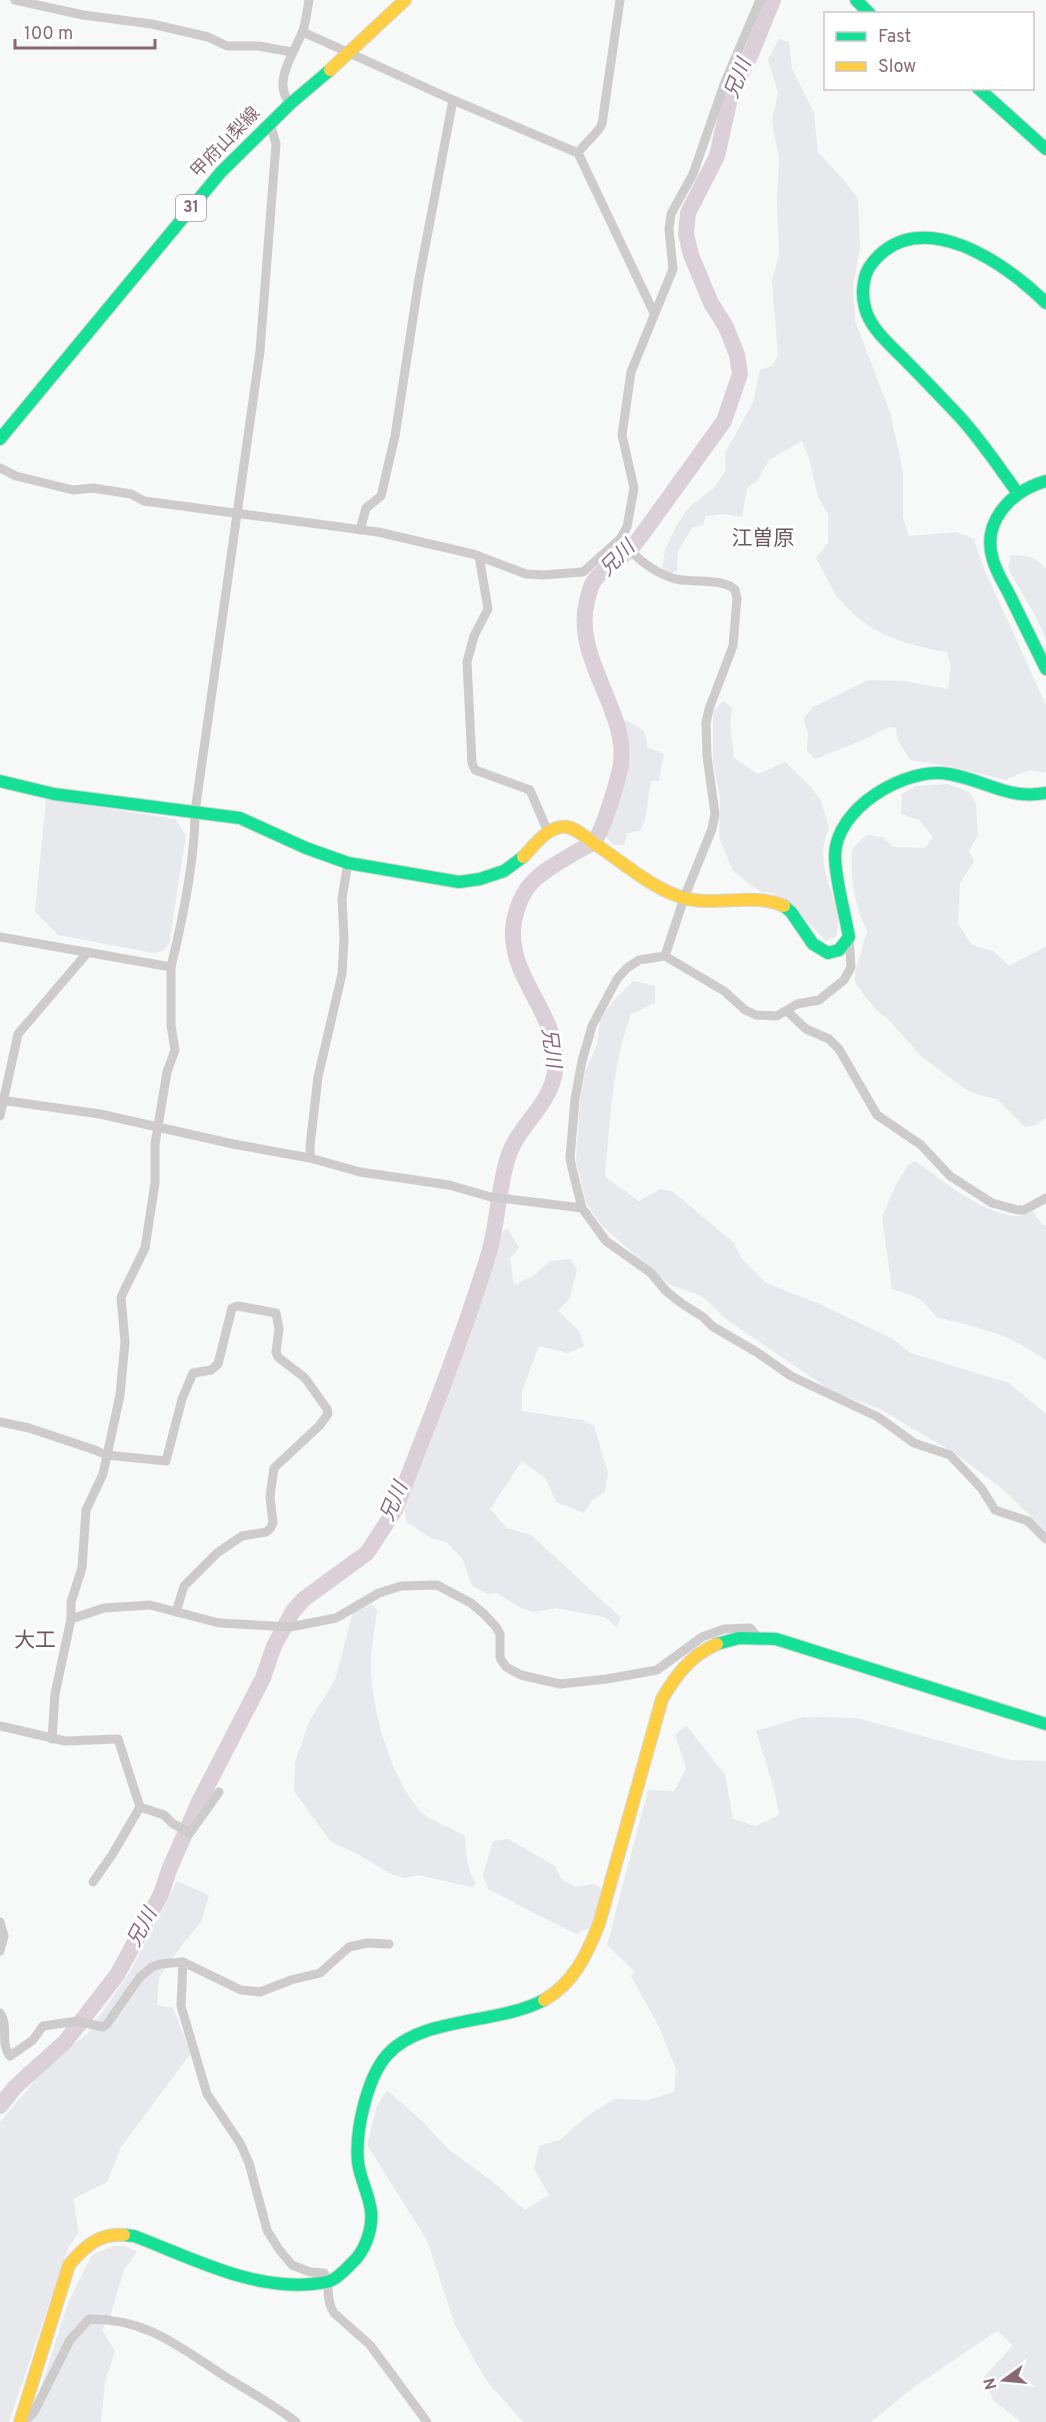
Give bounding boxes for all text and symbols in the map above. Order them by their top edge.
scale bar [15,12,154,50]
legend [824,12,1034,90]
text: 100 m [24,23,73,46]
text: Fast [878,26,911,49]
water label: 兄川 [720,54,759,102]
text: Slow [878,56,916,79]
street label: 甲府山梨線 [186,103,266,183]
road number: 31 [176,195,206,221]
district label: 江曽原 [732,526,795,553]
water label: 兄川 [595,534,643,582]
water label: 兄川 [535,1027,566,1071]
water label: 兄川 [375,1477,416,1525]
district label: 大工 [14,1628,56,1655]
water label: 兄川 [122,1902,165,1952]
north arrow [974,2350,1034,2410]
text: N [980,2375,1003,2392]

